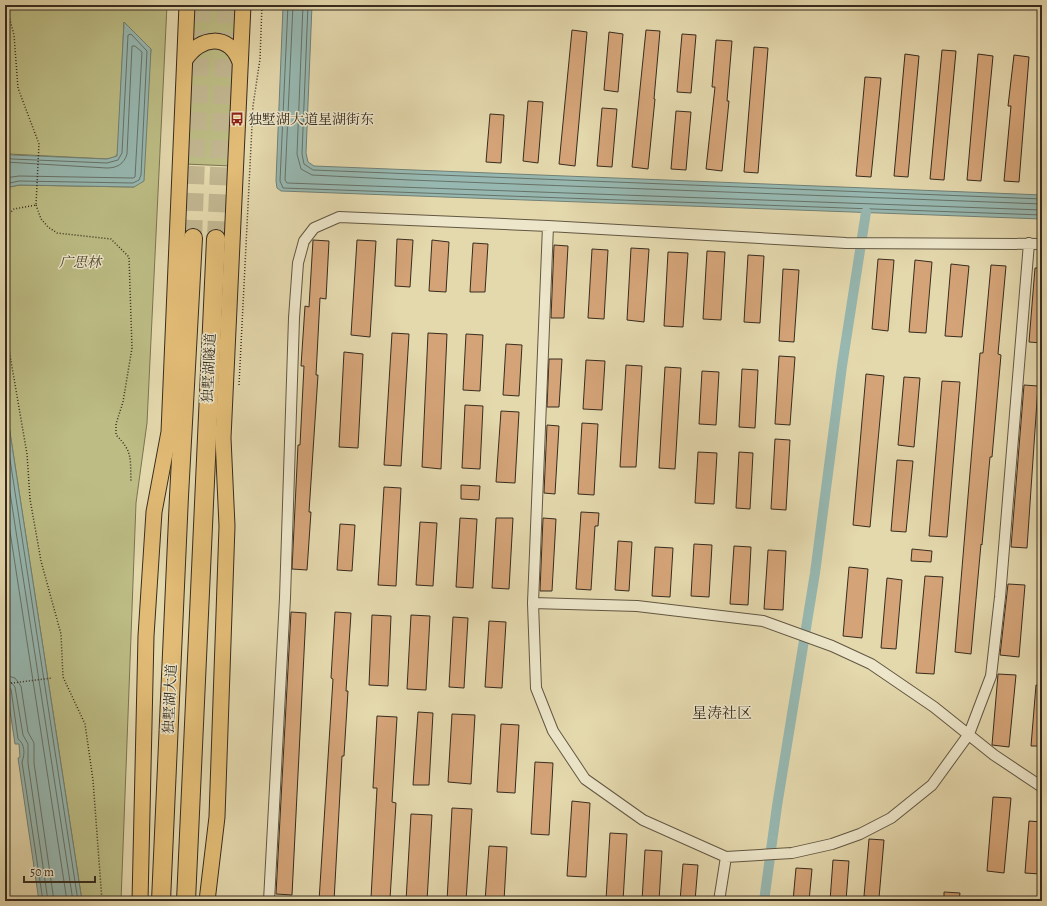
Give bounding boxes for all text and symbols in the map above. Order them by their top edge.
place label: 独墅湖大道星湖街东 [248,110,374,129]
bus stop icon: 独墅湖大道星湖街东 [229,111,245,127]
park label: 广思林 [59,253,103,272]
street label: 独墅湖隧道 [198,333,220,403]
street label: 独墅湖大道 [159,664,181,734]
district label: 星涛社区 [692,703,752,723]
scale bar [24,858,95,884]
text: 50 m [30,864,54,880]

